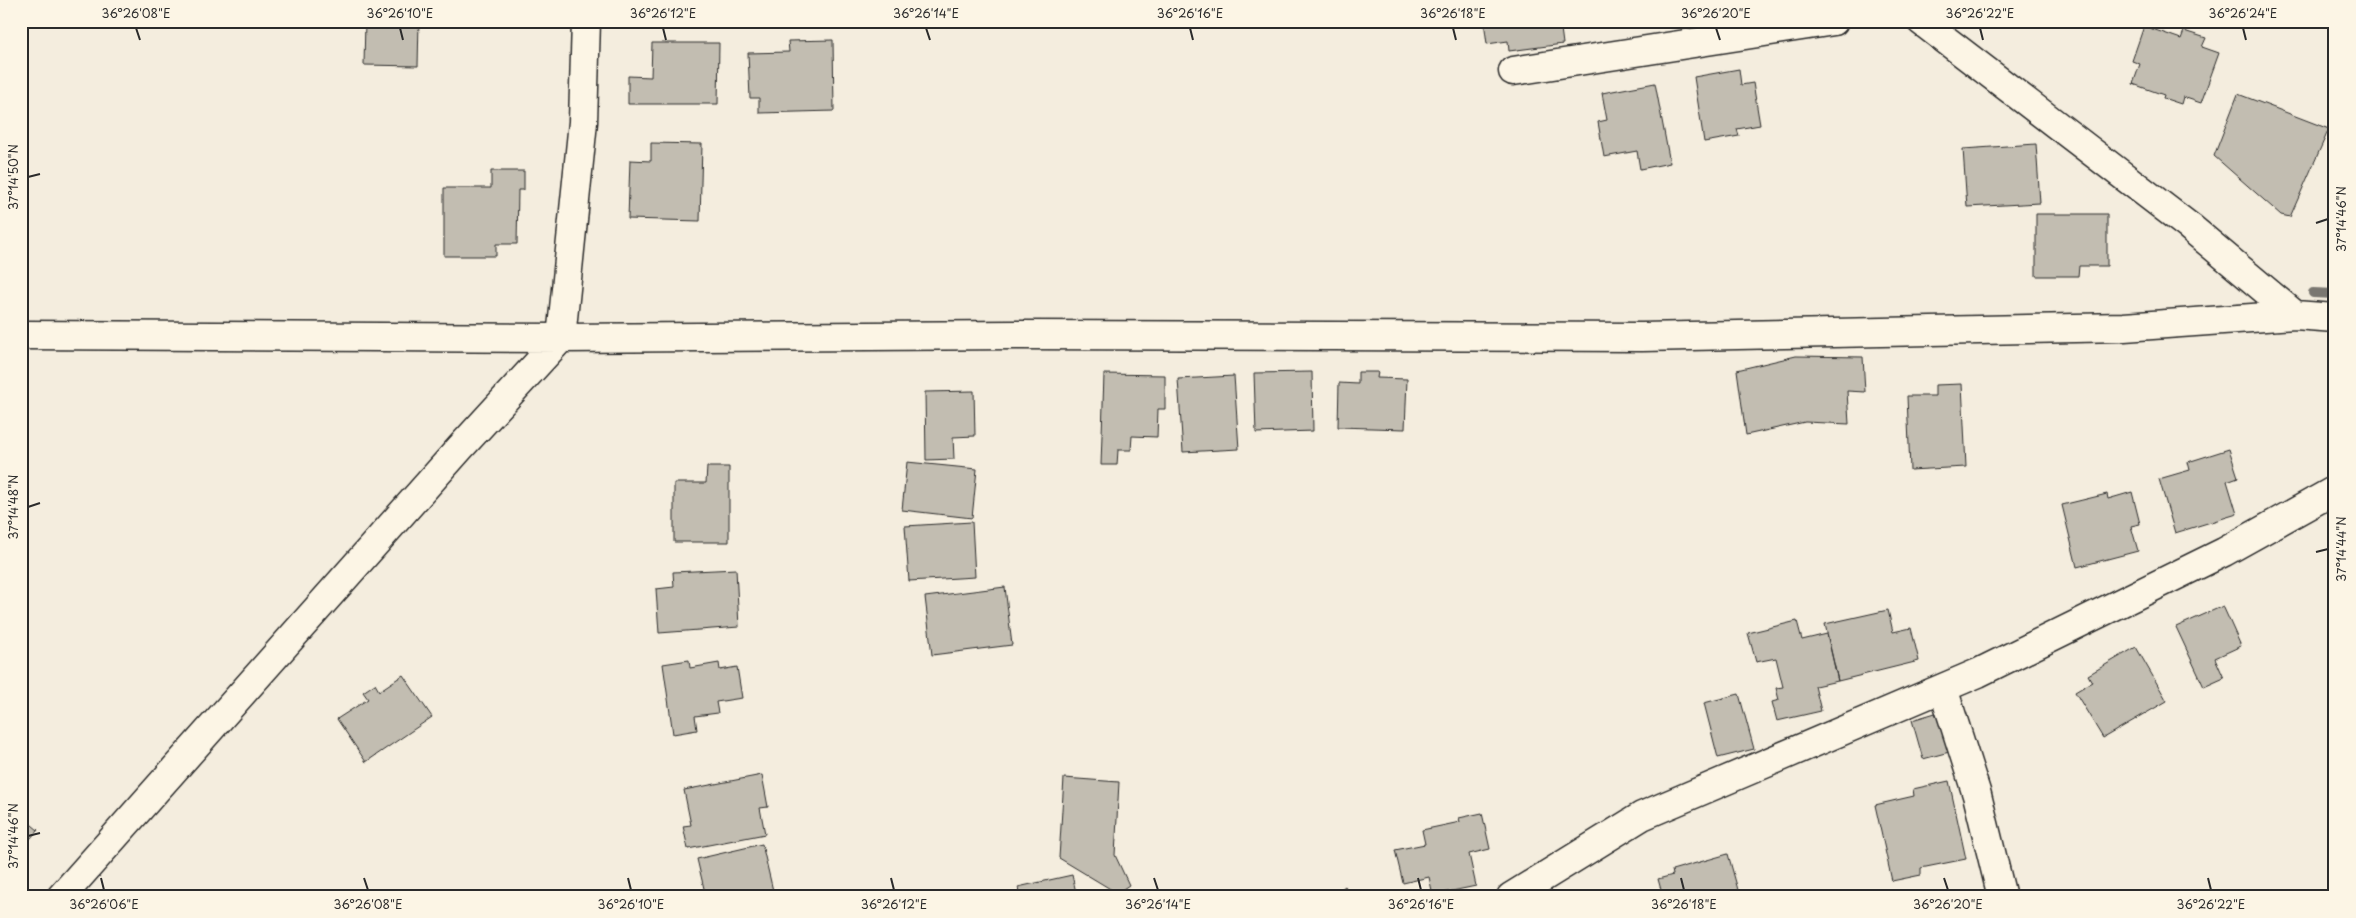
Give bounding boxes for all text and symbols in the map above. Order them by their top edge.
text: 36°26'08"E [102,4,170,22]
text: 36°26'10"E [367,4,433,22]
text: 36°26'12"E [630,4,696,22]
text: 36°26'14"E [893,4,959,22]
text: 36°26'16"E [1157,4,1223,22]
text: 36°26'18"E [1420,4,1486,22]
text: 36°26'20"E [1681,4,1751,22]
text: 36°26'22"E [1946,4,2014,22]
text: 36°26'24"E [2209,4,2277,22]
text: 37°14'50"N [4,144,22,210]
text: 37°14'46"N [2332,186,2350,252]
text: 37°14'48"N [4,474,22,540]
text: 37°14'44"N [2332,516,2350,582]
text: 37°14'46"N [4,803,22,869]
text: 36°26'06"E [69,895,139,913]
text: 36°26'08"E [334,895,402,913]
text: 36°26'10"E [598,895,664,913]
text: 36°26'12"E [861,895,927,913]
text: 36°26'14"E [1125,895,1191,913]
text: 36°26'16"E [1388,895,1454,913]
text: 36°26'18"E [1651,895,1717,913]
text: 36°26'20"E [1913,895,1983,913]
text: 36°26'22"E [2177,895,2245,913]

